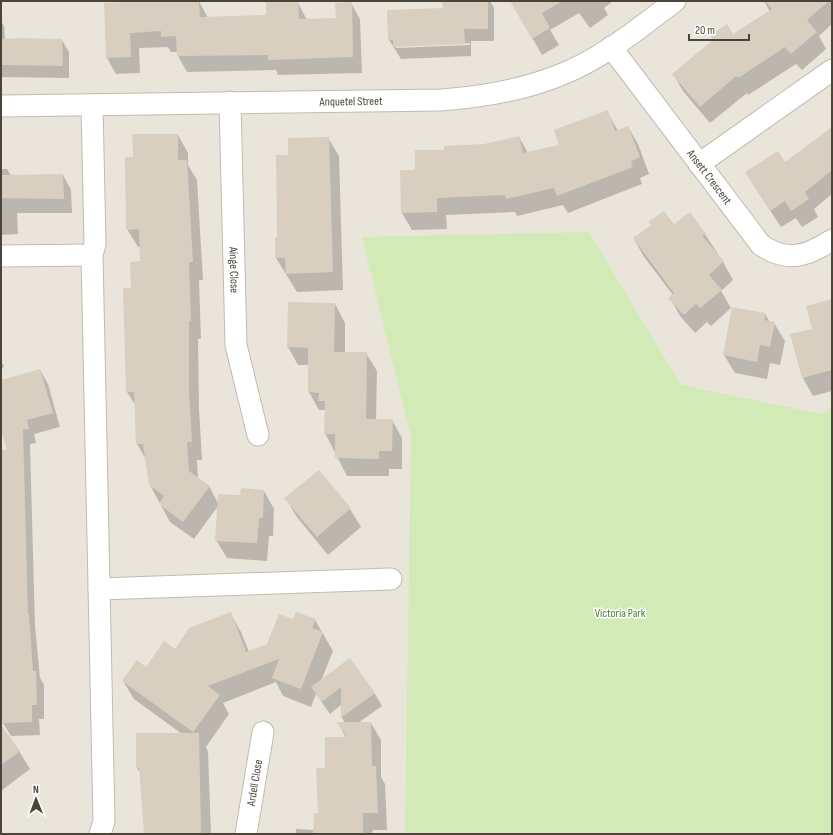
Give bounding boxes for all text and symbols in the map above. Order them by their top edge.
scale bar [689,16,749,42]
text: 20 m [695,23,715,38]
street label: Anquetel Street [318,93,383,109]
street label: Ansett Crescent [683,145,735,208]
street label: Ainge Close [226,246,242,293]
park label: Victoria Park [595,606,646,621]
street label: Ardell Close [243,758,266,808]
north arrow [16,779,56,819]
text: N [33,783,39,796]

